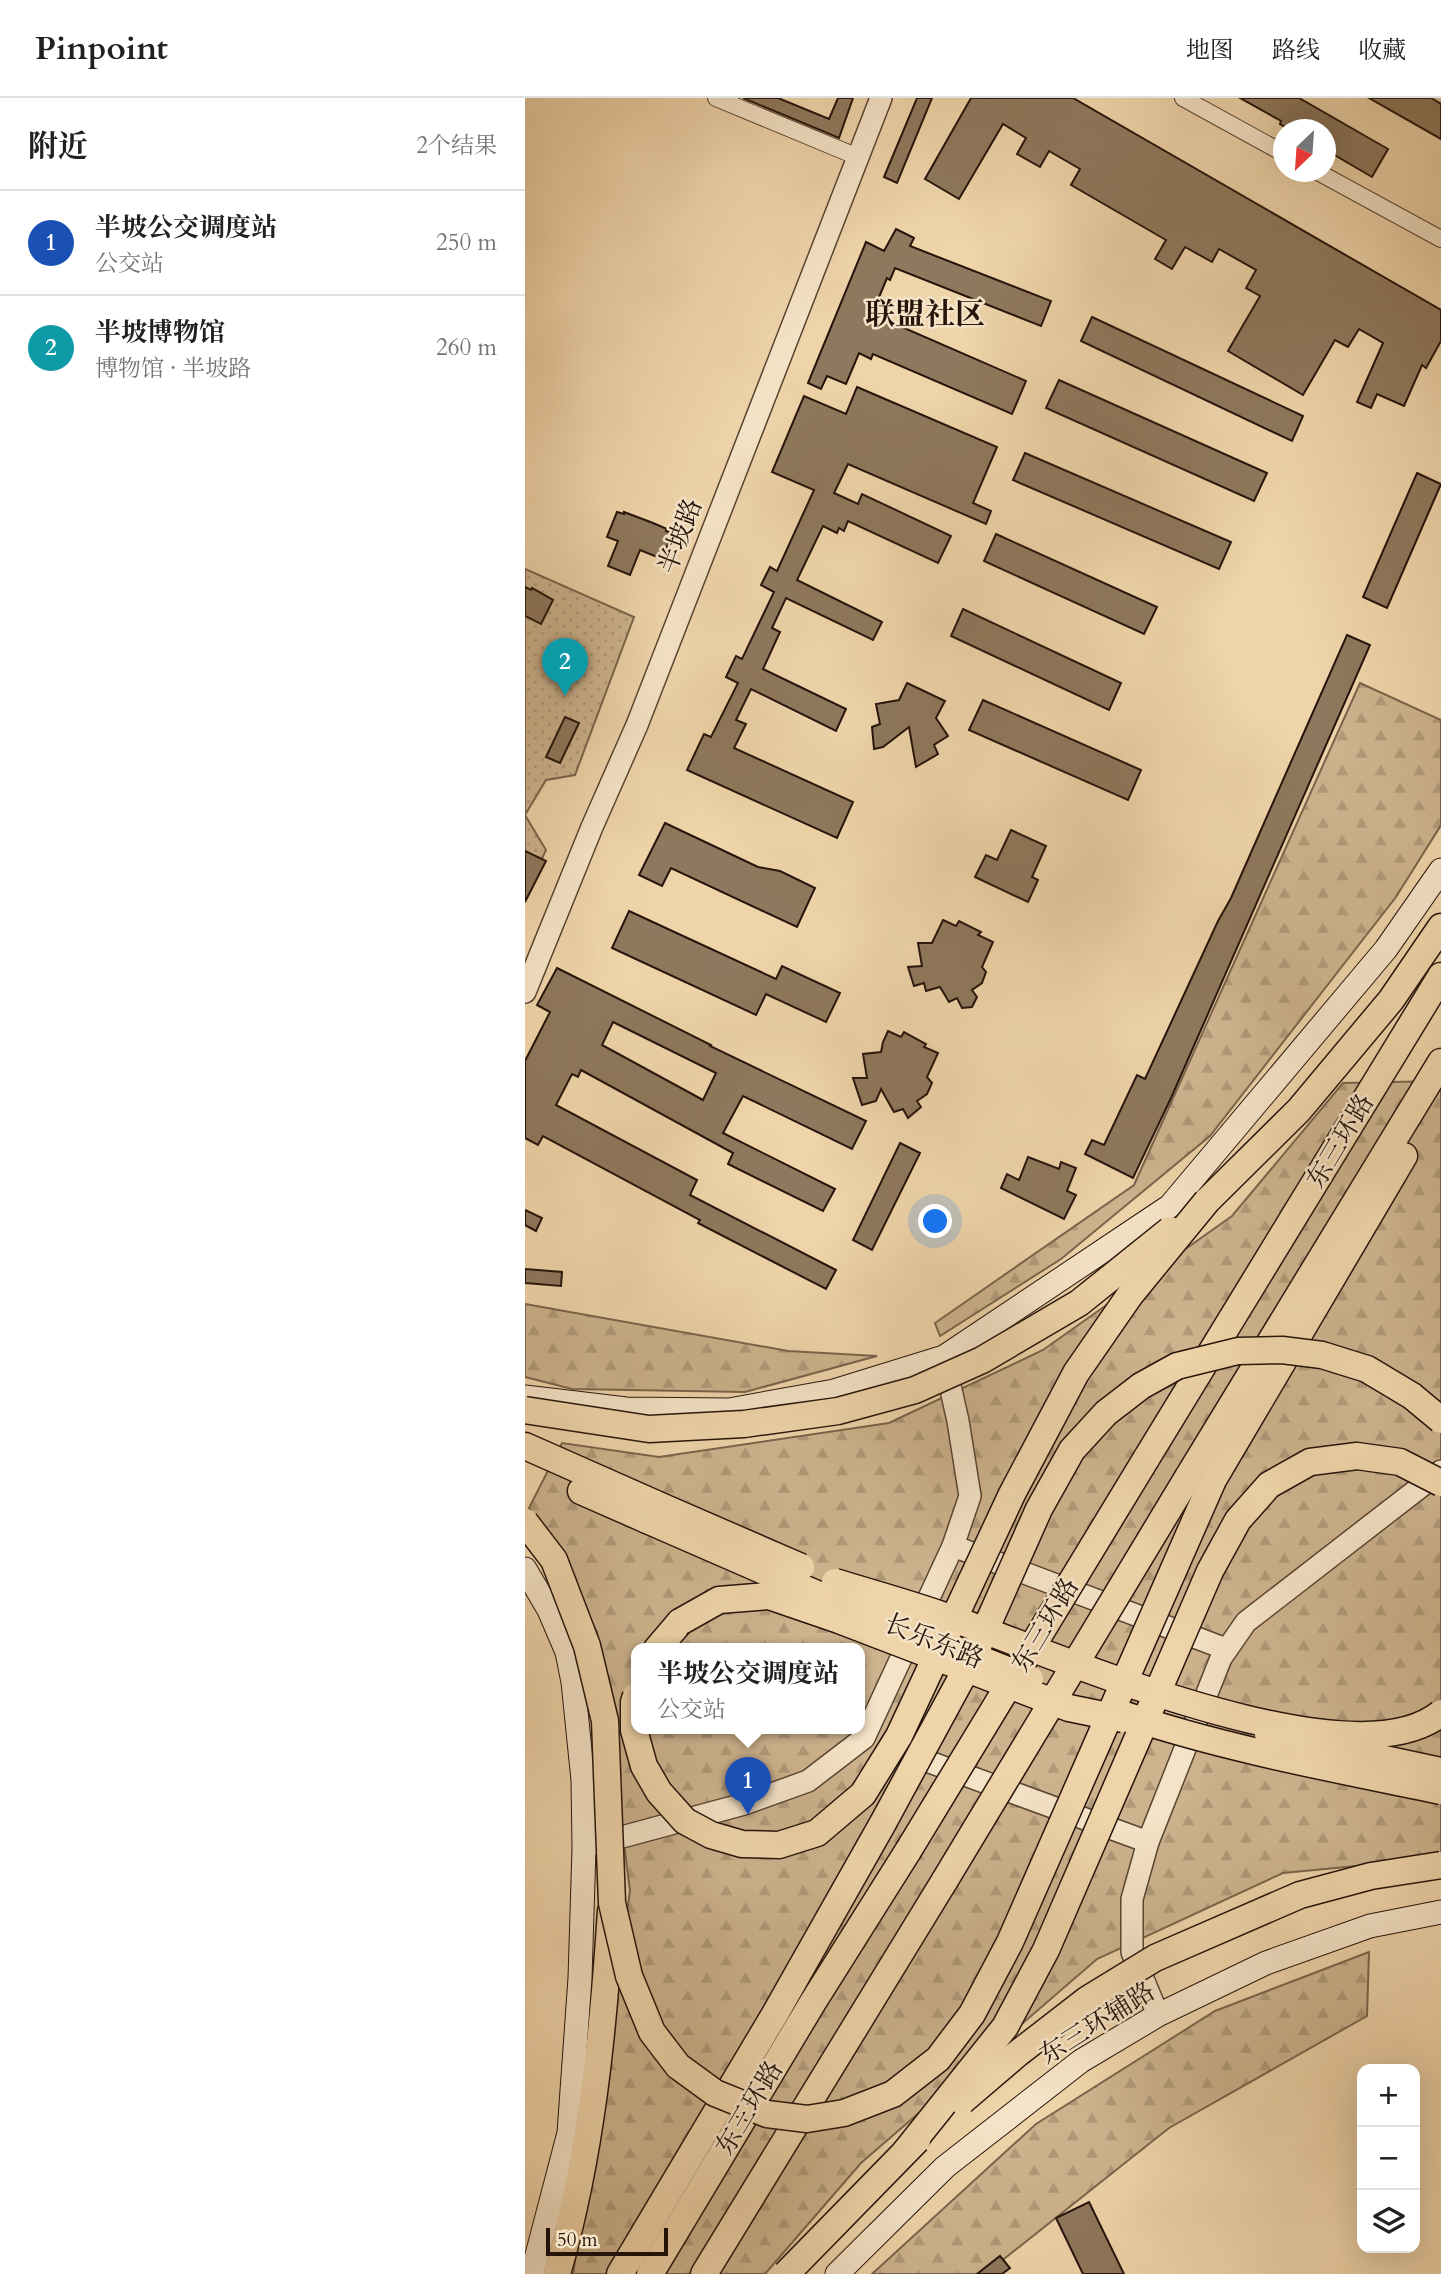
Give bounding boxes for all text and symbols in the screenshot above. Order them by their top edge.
text: Pinpoint [35,26,168,71]
text: 地图 [1186,34,1234,67]
text: 路线 [1272,34,1320,67]
text: 收藏 [1358,34,1406,67]
north arrow [1273,119,1336,182]
text: 附近 [28,126,88,167]
text: 2个结果 [416,130,497,161]
text: 半坡公交调度站 [95,210,277,245]
text: 1 [45,227,57,258]
text: 250 m [436,227,497,258]
text: 公交站 [95,248,164,279]
district label: 联盟社区 [865,294,985,335]
text: 半坡博物馆 [95,315,225,350]
text: 2 [45,332,57,363]
text: 260 m [436,332,497,363]
text: 博物馆 · 半坡路 [95,353,251,384]
street label: 半坡路 [650,493,710,579]
pin: 2 [542,638,588,696]
street label: 东三环路 [1298,1087,1382,1195]
your location [918,1204,952,1238]
street label: 东三环路 [1003,1571,1087,1679]
street label: 长乐东路 [879,1605,989,1677]
popup [631,1643,865,1734]
text: 半坡公交调度站 [657,1656,839,1691]
text: 公交站 [657,1694,726,1725]
pin: 1 [725,1757,771,1815]
street label: 东三环辅路 [1033,1974,1161,2072]
street label: 东三环路 [707,2054,791,2162]
map controls [1357,2064,1420,2253]
button: + [1357,2064,1420,2127]
button: − [1357,2127,1420,2190]
button: layers [1357,2190,1420,2253]
scale bar [546,2225,669,2257]
text: 50 m [557,2227,598,2253]

